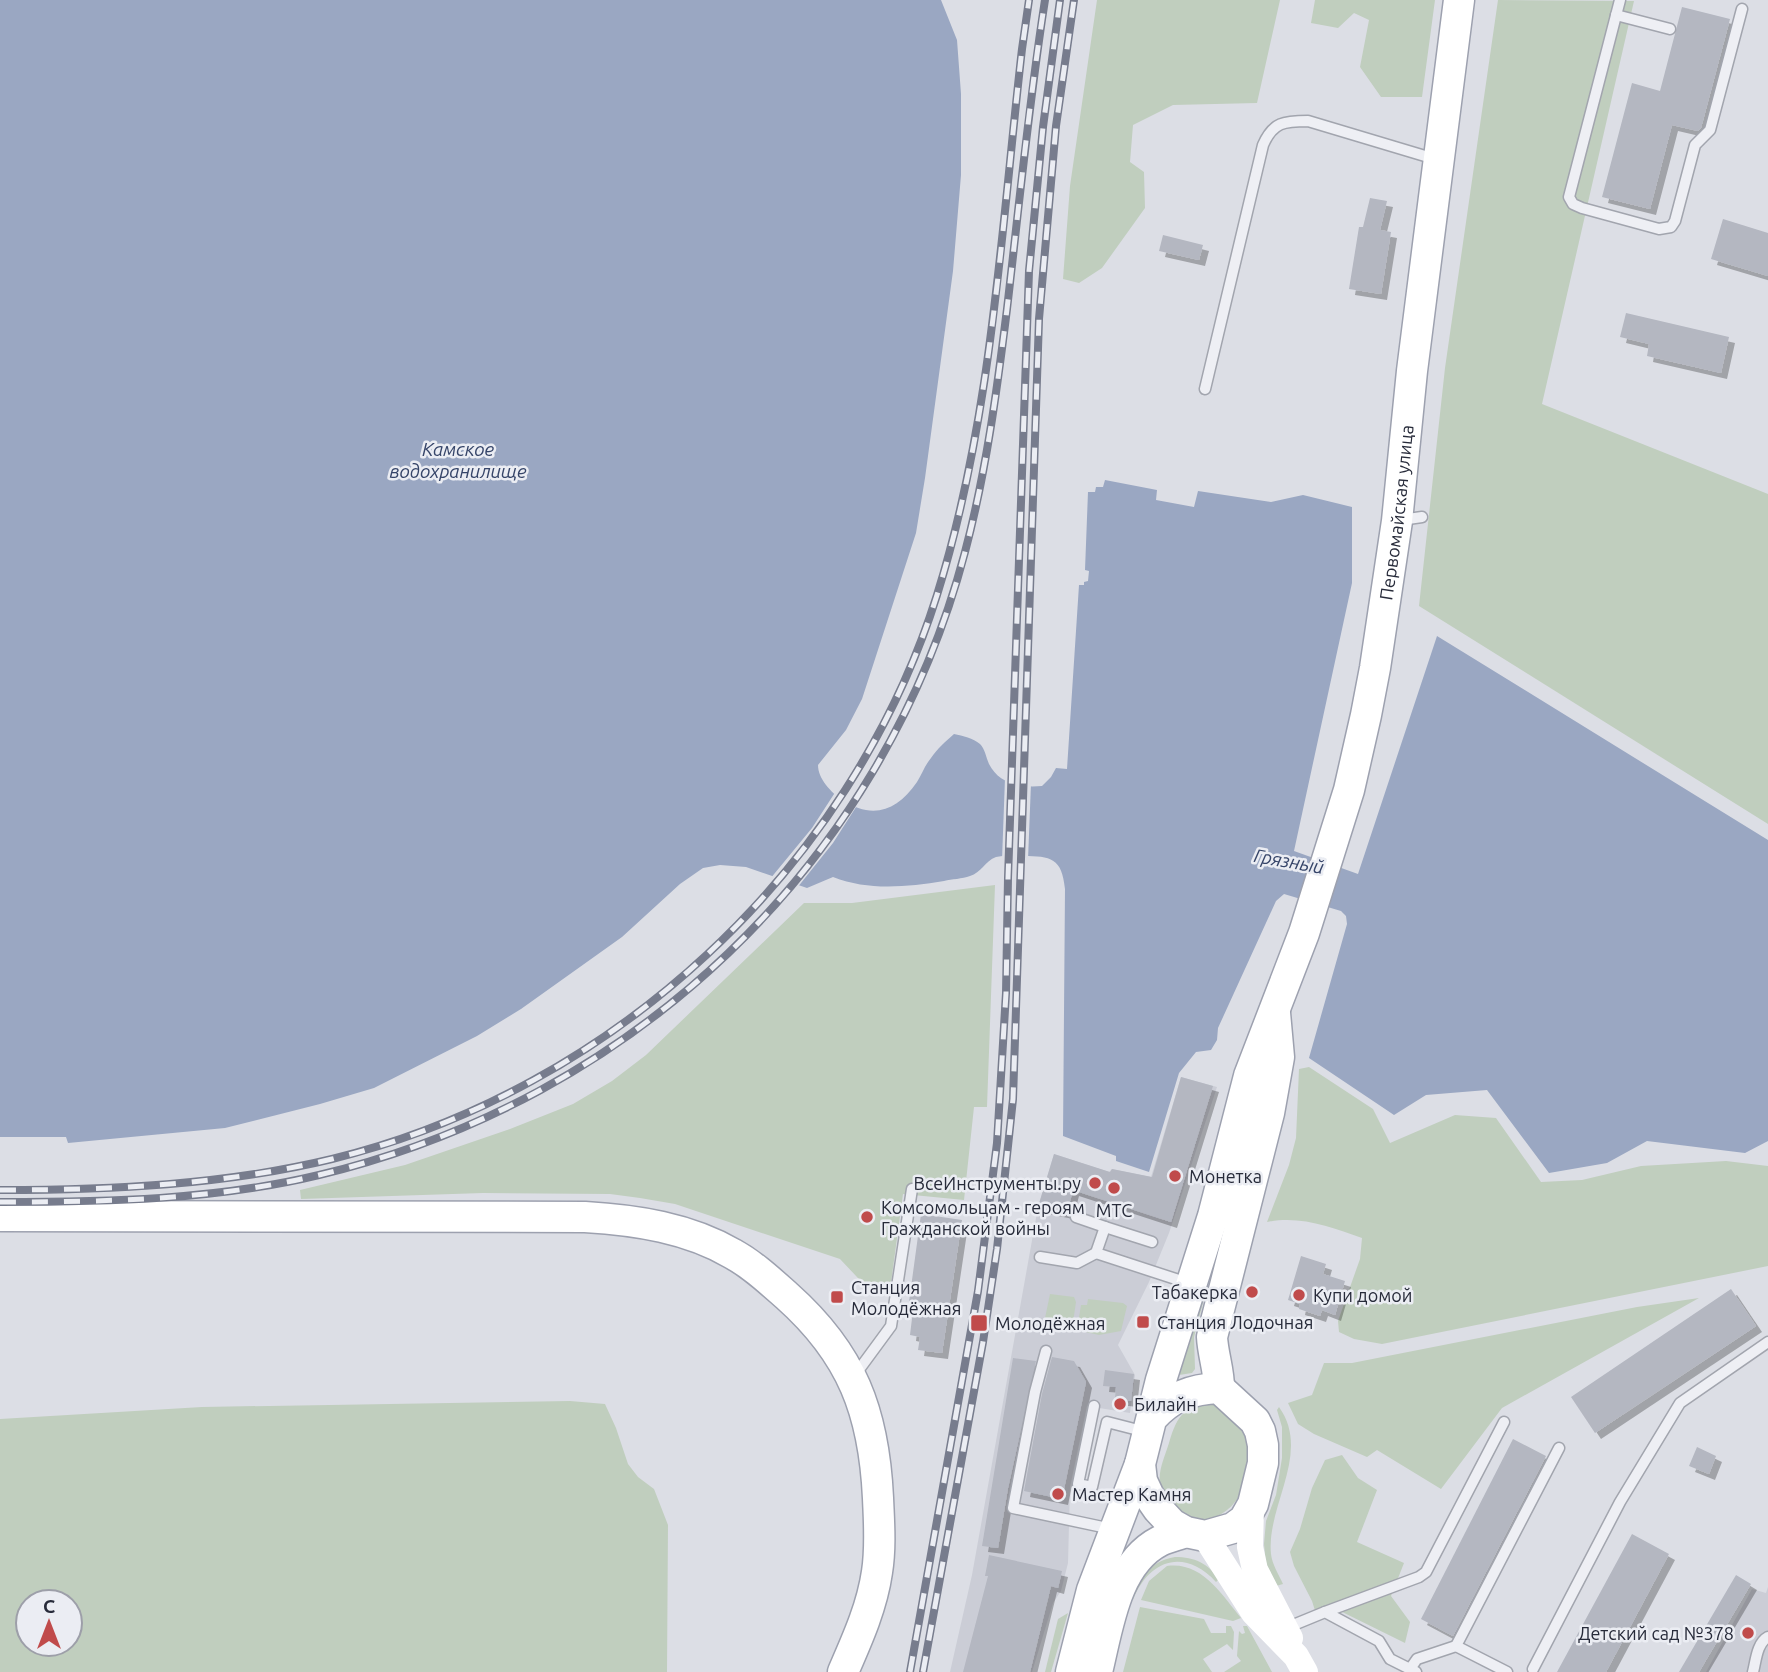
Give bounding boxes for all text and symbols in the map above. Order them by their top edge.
street label: Первомайская улица [1375,424,1417,601]
water label: Камское водохранилище [389,438,527,482]
water label: Грязный [1252,844,1326,878]
place label: Монетка [1189,1166,1262,1186]
marker: Монетка [1167,1168,1183,1184]
place label: ВсеИнструменты.ру [914,1173,1081,1193]
marker: ВсеИнструменты.ру [1087,1175,1103,1191]
marker: МТС [1106,1180,1122,1196]
place label: Комсомольцам - героям Гражданской войны [881,1197,1085,1238]
place label: МТС [1096,1200,1132,1220]
marker: Комсомольцам - героям Гражданской войны [859,1209,875,1225]
place label: Станция Молодёжная [851,1277,962,1318]
place label: Табакерка [1152,1282,1238,1302]
marker: Табакерка [1244,1284,1260,1300]
place label: Купи домой [1313,1285,1412,1305]
marker: Купи домой [1291,1287,1307,1303]
marker: Станция Молодёжная [829,1289,845,1305]
place label: Станция Лодочная [1157,1312,1313,1332]
marker: Молодёжная [969,1313,989,1333]
place label: Молодёжная [995,1313,1106,1333]
marker: Станция Лодочная [1135,1314,1151,1330]
place label: Билайн [1134,1394,1197,1414]
marker: Билайн [1112,1396,1128,1412]
place label: Мастер Камня [1072,1484,1192,1504]
marker: Мастер Камня [1050,1486,1066,1502]
north arrow [14,1588,84,1658]
text: С [43,1595,55,1617]
place label: Детский сад №378 [1578,1623,1734,1643]
marker: Детский сад №378 [1740,1625,1756,1641]

